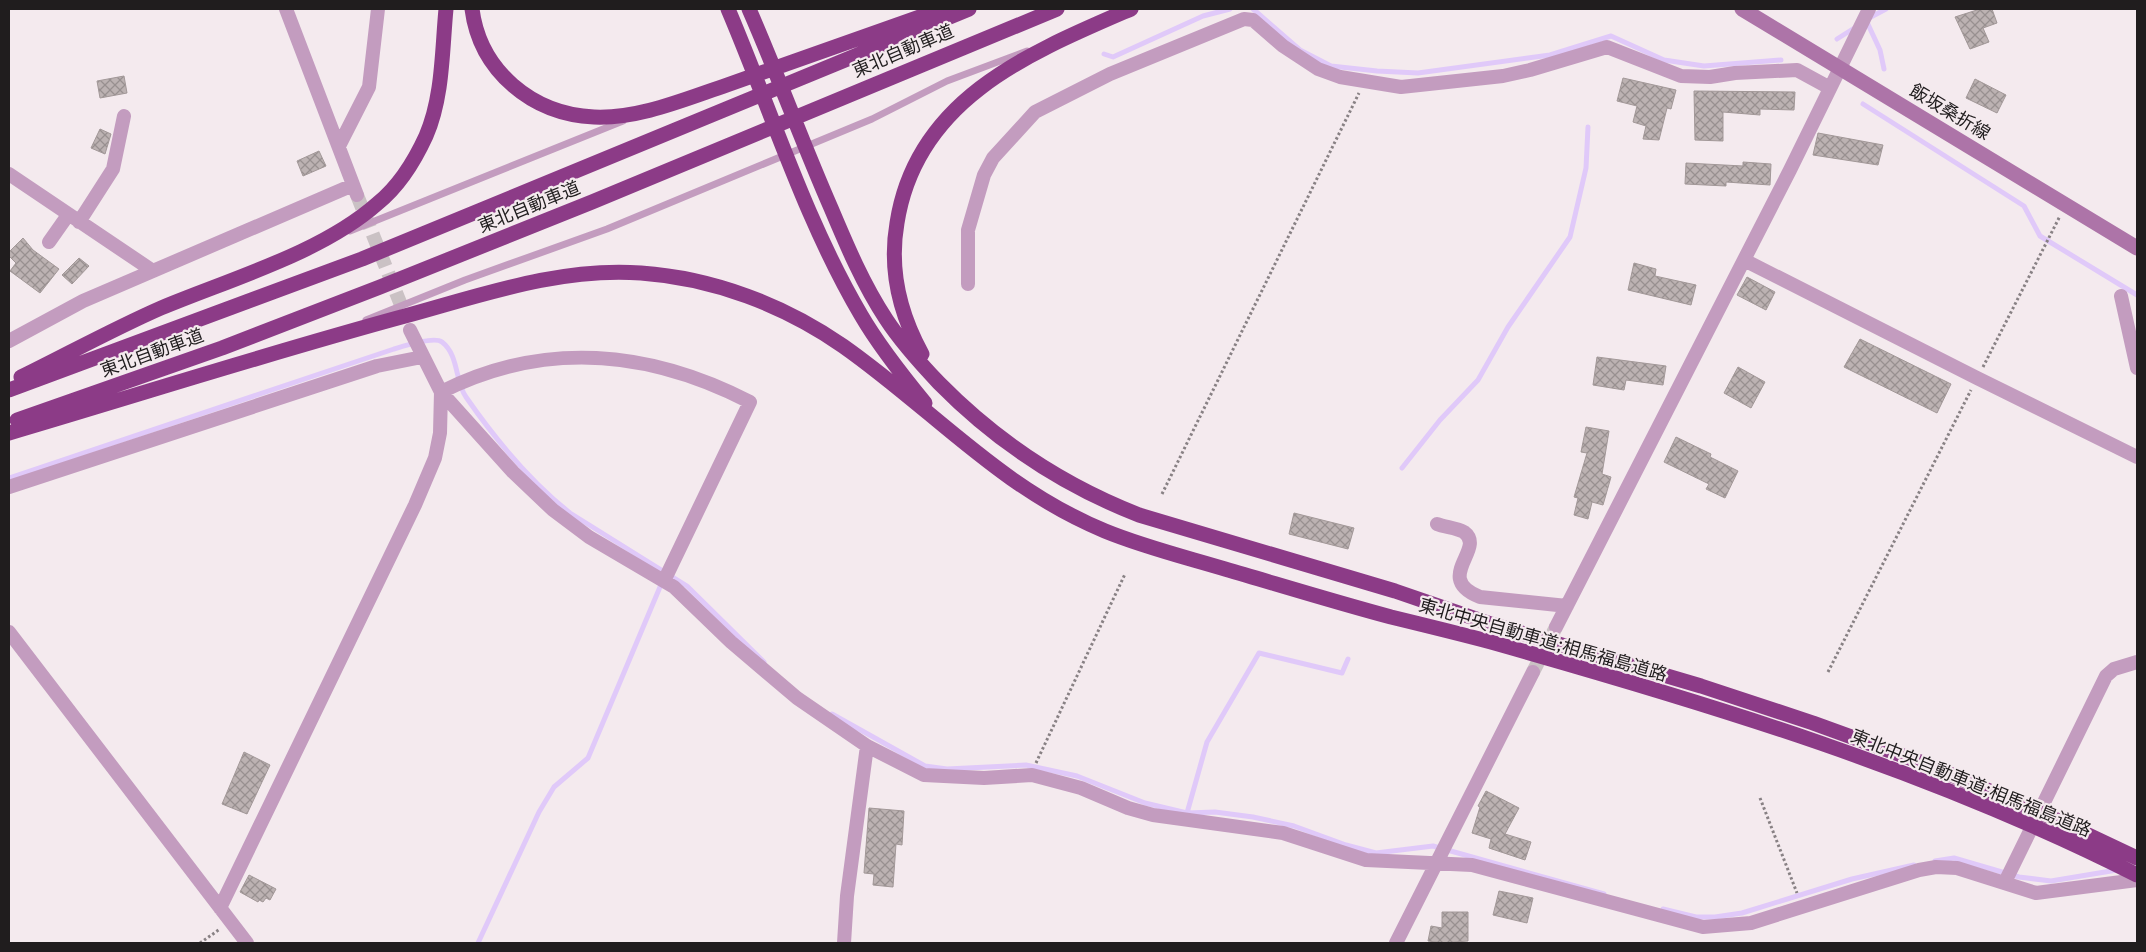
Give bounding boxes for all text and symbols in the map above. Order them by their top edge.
street label: 東北自動車道 [849,19,957,82]
street label: 飯坂桑折線 [1906,79,1995,145]
street label: 東北自動車道 [474,176,583,237]
street label: 東北自動車道 [97,323,207,382]
street label: 東北中央自動車道;相馬福島道路 [1416,593,1670,686]
street label: 東北中央自動車道;相馬福島道路 [1848,724,2095,841]

